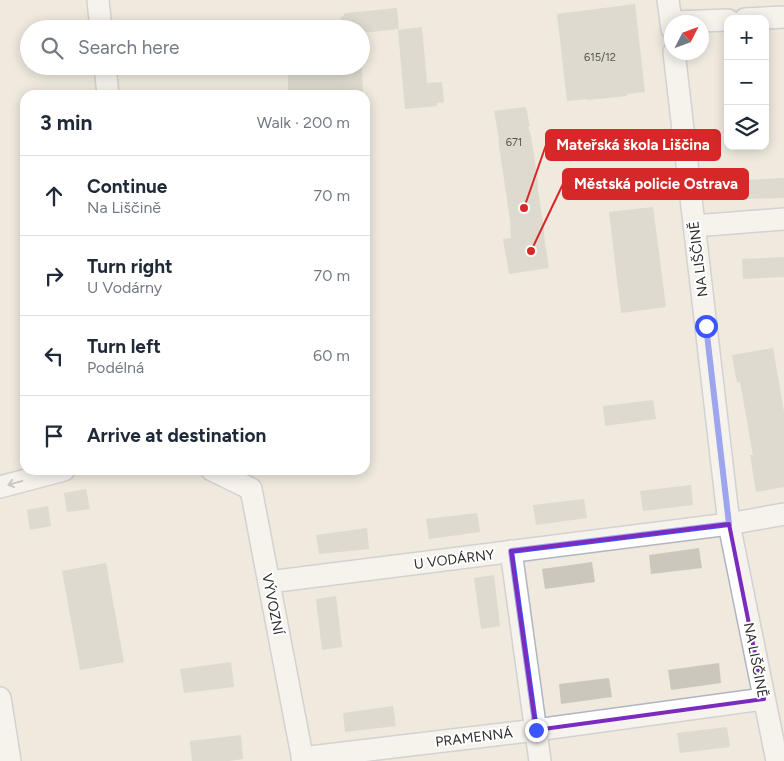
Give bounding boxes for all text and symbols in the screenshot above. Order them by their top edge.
north arrow [664,15,709,60]
map controls [724,15,769,150]
button: + [724,15,769,60]
search box [20,20,370,75]
icon: search [38,34,66,62]
text: Search here [78,36,180,59]
house number: 615/12 [584,51,616,64]
button: − [724,60,769,105]
button: layers [724,105,769,150]
text: 3 min [40,110,92,135]
text: Walk · 200 m [257,113,350,132]
callout: Mateřská škola Liščina [546,130,720,160]
house number: 671 [506,136,522,149]
text: Mateřská škola Liščina [556,136,710,154]
callout: Městská policie Ostrava [563,169,748,199]
text: Continue [87,175,167,198]
text: Městská policie Ostrava [574,175,738,193]
icon: ahead [40,182,68,210]
text: 70 m [314,186,350,205]
text: Na Liščině [87,198,161,217]
street label: NA LIŠČINĚ [685,220,712,298]
text: Turn right [87,255,173,278]
icon: right [40,262,68,290]
text: 70 m [314,266,350,285]
text: U Vodárny [87,278,162,297]
route start [695,315,718,338]
text: Turn left [87,335,161,358]
icon: left [40,342,68,370]
text: 60 m [313,346,350,365]
text: Podélná [87,358,144,377]
icon: arrive [40,422,68,450]
text: Arrive at destination [87,424,266,447]
one-way arrow [8,479,24,488]
street label: U VODÁRNY [413,546,496,573]
street label: VÝVOZNÍ [258,572,287,637]
street label: NA LIŠČINĚ [740,621,771,699]
route end [525,719,548,742]
street label: PRAMENNÁ [434,724,514,751]

